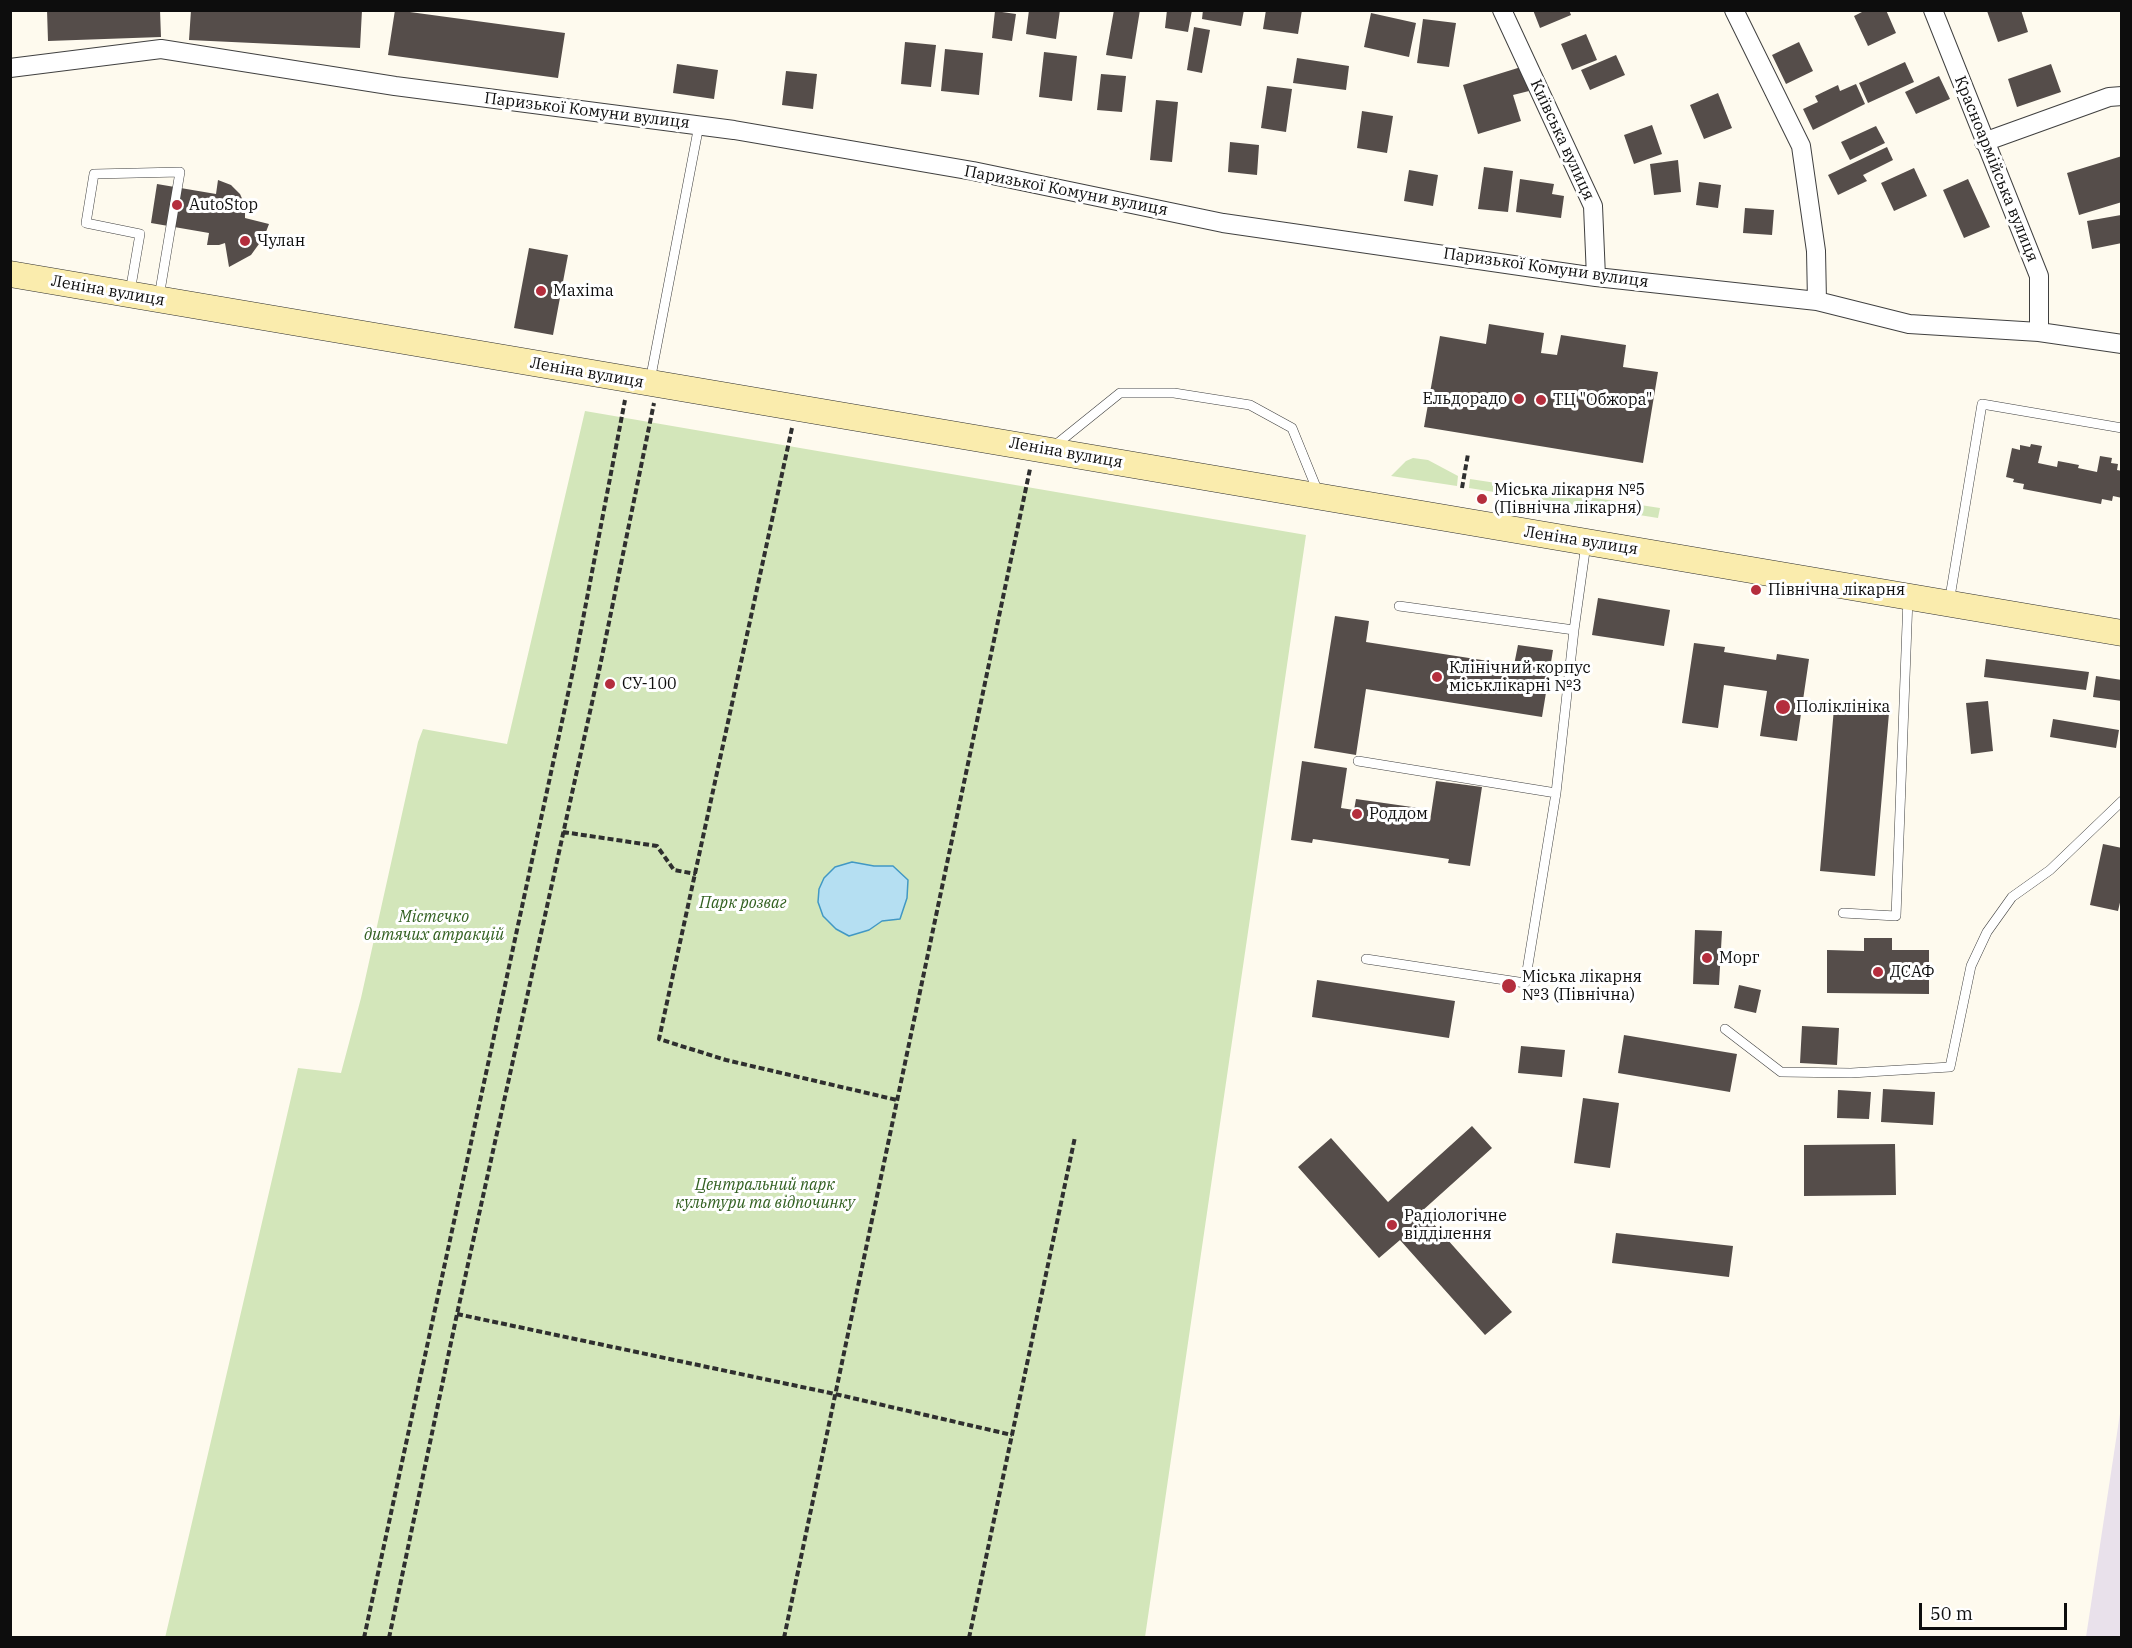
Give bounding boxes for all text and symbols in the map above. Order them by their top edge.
street label: Красноармійська вулиця [1950,73,2042,265]
street label: Київська вулиця [1526,77,1598,203]
street label: Паризької Комуни вулиця [483,89,691,133]
street label: Паризької Комуни вулиця [963,162,1169,220]
place label: AutoStop [189,195,258,215]
marker: AutoStop [170,198,184,212]
place label: Чулан [257,231,305,251]
marker: Чулан [238,234,252,248]
street label: Паризької Комуни вулиця [1442,244,1650,292]
street label: Леніна вулиця [50,272,166,310]
place label: Maxima [553,281,614,301]
marker: Maxima [534,284,548,298]
street label: Леніна вулиця [529,354,645,392]
place label: Ельдорадо [1422,389,1507,409]
place label: ТЦ "Обжора" [1553,390,1652,410]
marker: Ельдорадо [1512,392,1526,406]
marker: ТЦ "Обжора" [1534,393,1548,407]
street label: Леніна вулиця [1008,434,1124,472]
place label: Міська лікарня №5 (Північна лікарня) [1494,480,1645,518]
marker: Міська лікарня №5 (Північна лікарня) [1475,492,1489,506]
street label: Леніна вулиця [1523,523,1639,559]
place label: Північна лікарня [1768,580,1905,600]
marker: Північна лікарня [1749,583,1763,597]
place label: Клінічний корпус міськлікарні №3 [1449,658,1591,696]
marker: Клінічний корпус міськлікарні №3 [1430,670,1444,684]
place label: СУ-100 [622,674,677,694]
marker: СУ-100 [603,677,617,691]
place label: Поліклініка [1796,697,1890,717]
marker: Поліклініка [1774,698,1792,716]
place label: Роддом [1369,804,1428,824]
marker: Роддом [1350,807,1364,821]
park label: Парк розваг [699,893,787,913]
park label: Містечко дитячих атракцій [364,907,504,945]
place label: Морг [1719,948,1760,968]
marker: Морг [1700,951,1714,965]
place label: ДСАФ [1890,962,1935,982]
marker: ДСАФ [1871,965,1885,979]
place label: Міська лікарня №3 (Північна) [1522,967,1642,1005]
marker: Міська лікарня №3 (Північна) [1500,977,1518,995]
park label: Центральний парк культури та відпочинку [675,1175,855,1213]
place label: Радіологічне відділення [1404,1206,1507,1244]
marker: Радіологічне відділення [1385,1218,1399,1232]
scale bar [1922,1591,2070,1629]
text: 50 m [1930,1602,1973,1625]

